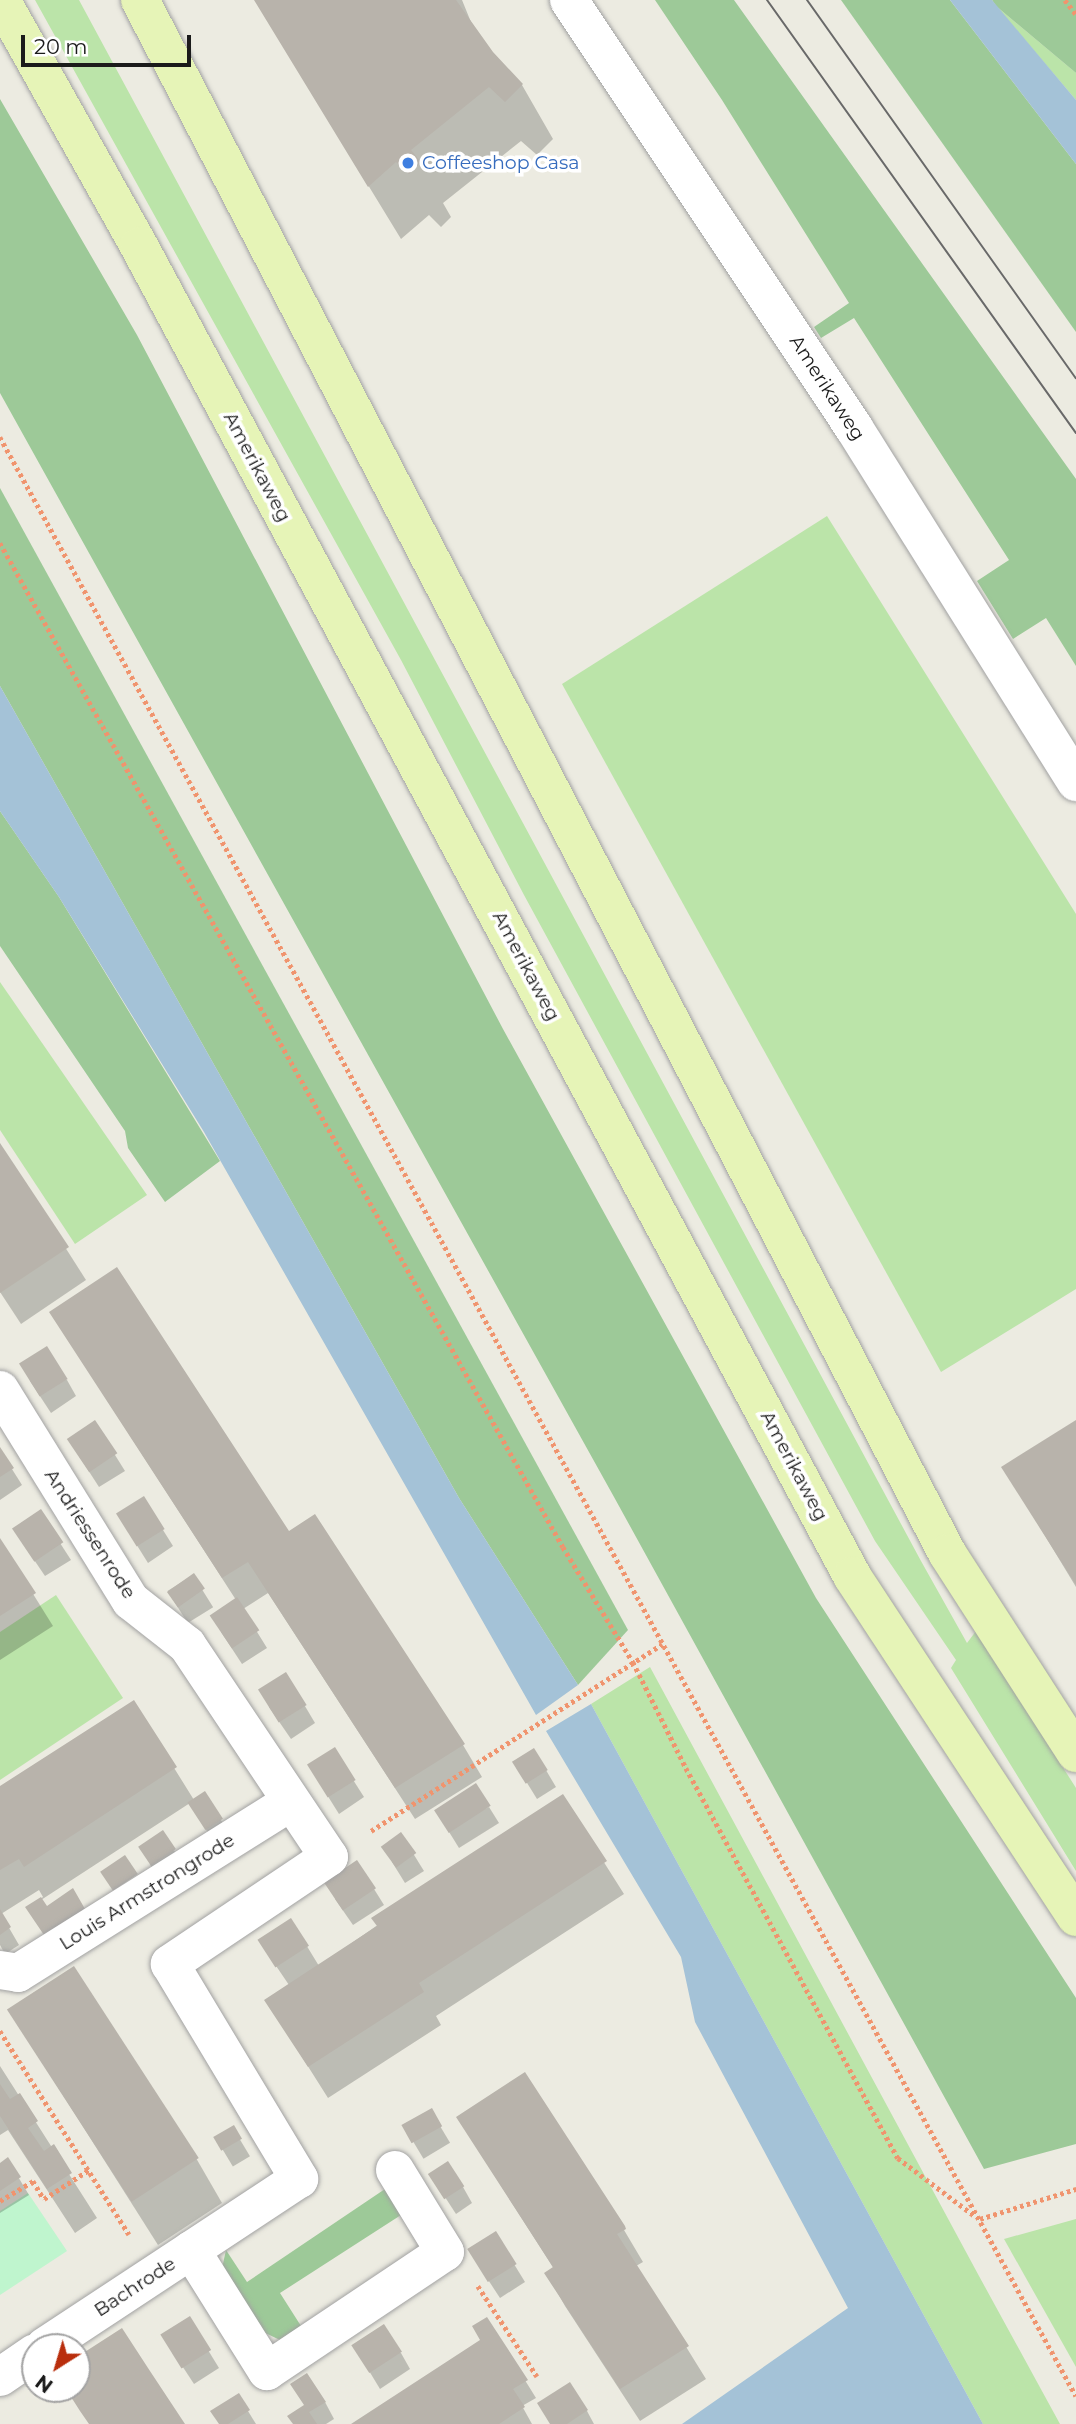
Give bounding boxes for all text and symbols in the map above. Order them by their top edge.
scale bar [24,21,194,65]
text: 20 m [34,34,88,59]
place label: Coffeeshop Casa [422,152,580,174]
marker: Coffeeshop Casa [400,155,416,171]
street label: Amerikaweg [785,331,869,445]
street label: Amerikaweg [219,408,295,526]
street label: Amerikaweg [488,907,564,1025]
street label: Amerikaweg [756,1407,832,1525]
street label: Andriessenrode [40,1465,140,1603]
street label: Louis Armstrongrode [55,1829,239,1955]
street label: Bachrode [90,2252,180,2322]
north arrow [21,2333,91,2403]
text: N [31,2370,57,2397]

